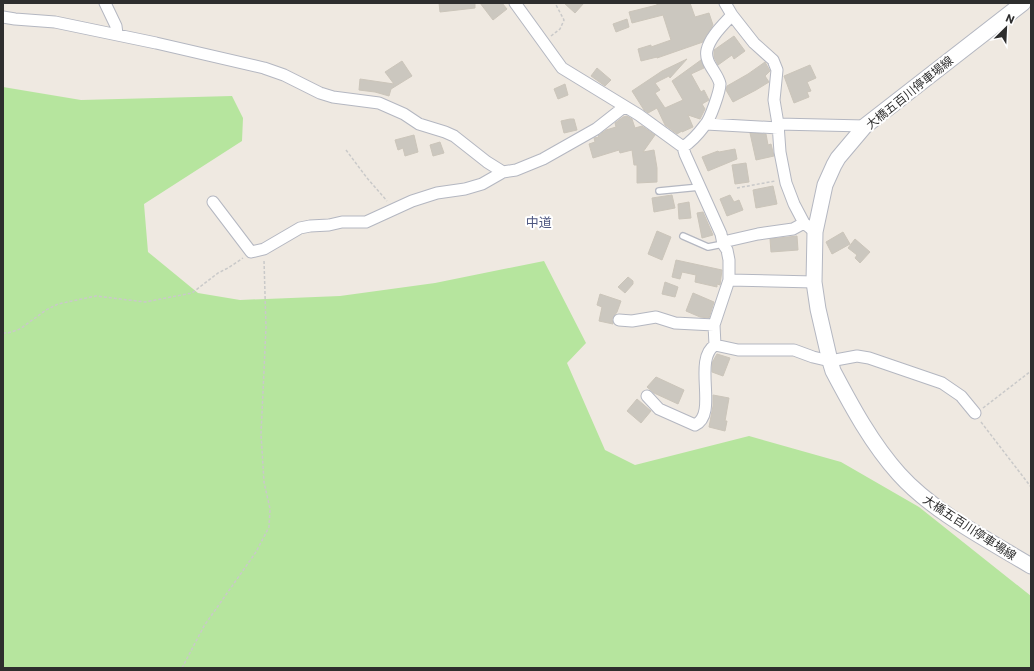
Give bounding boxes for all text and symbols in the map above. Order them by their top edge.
north arrow [986,8,1026,48]
text: N [1004,11,1017,26]
street label: 大橋五百川停車場線 [863,53,955,131]
district label: 中道 [526,214,552,230]
street label: 大橋五百川停車場線 [921,492,1019,562]

